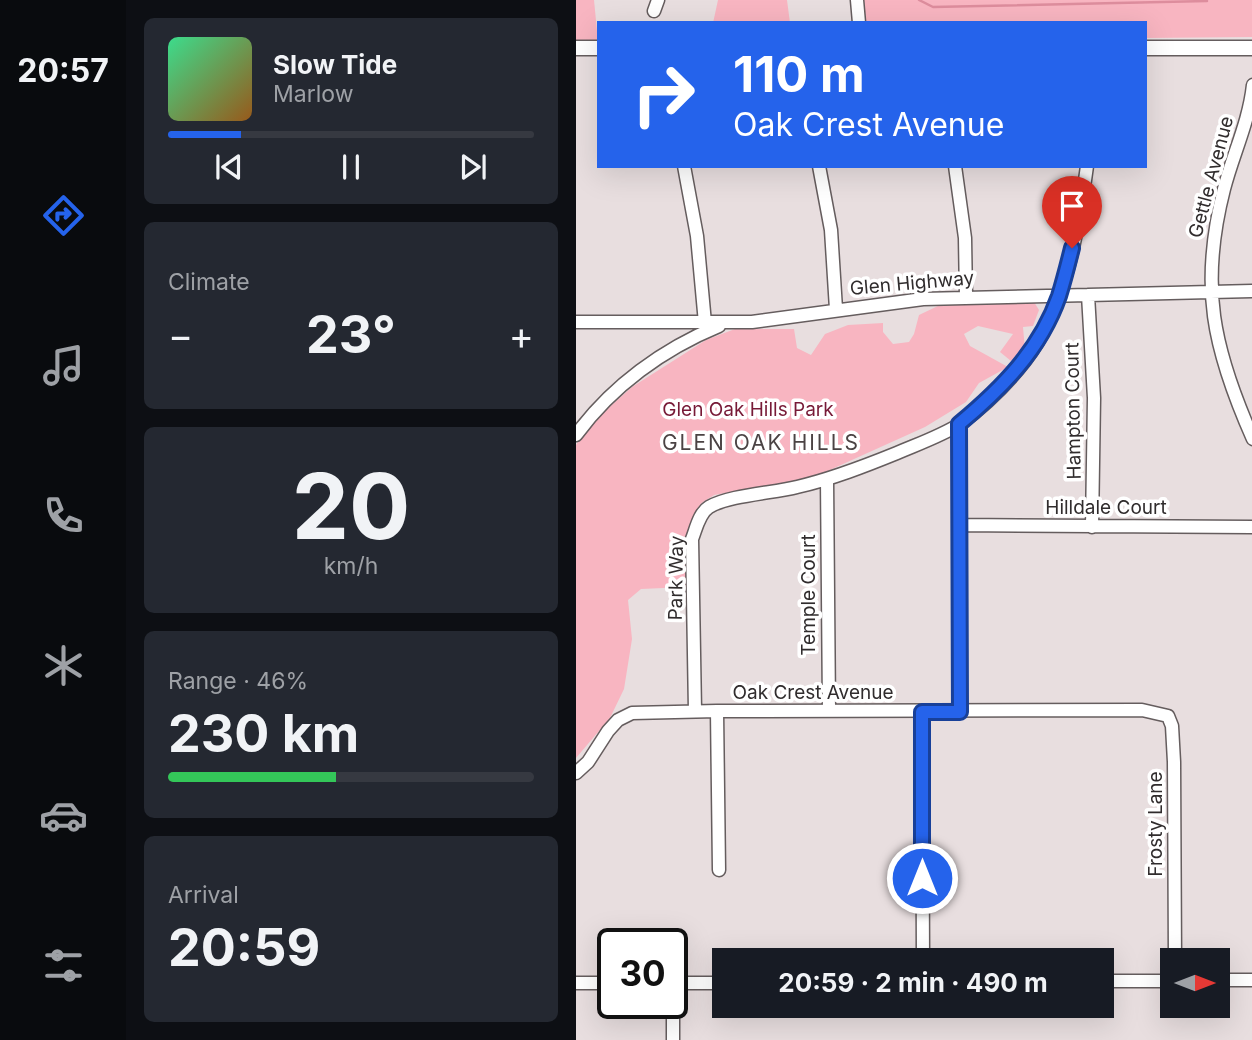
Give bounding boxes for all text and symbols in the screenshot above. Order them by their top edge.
text: 110 m [733,45,865,104]
text: Slow Tide [273,49,397,80]
icon: right [618,49,709,140]
text: 20:57 [17,51,109,90]
text: Marlow [273,80,353,108]
text: Oak Crest Avenue [733,105,1004,144]
street label: Gettle Avenue [1184,114,1238,240]
icon: previous [210,148,248,186]
icon: pause [332,148,370,186]
icon: next [454,148,492,186]
pin [1042,176,1102,248]
icon: arrive [1053,187,1091,225]
icon: directions [39,191,88,240]
street label: Glen Highway [849,266,975,300]
text: Climate [168,268,250,296]
text: 23° [306,303,396,366]
text: − [168,312,193,358]
text: + [509,312,534,358]
icon: music [39,341,88,390]
street label: Hampton Court [1060,342,1086,480]
park label: Glen Oak Hills Park [662,398,834,421]
district label: GLEN OAK HILLS [662,430,860,455]
text: 20 [292,451,410,561]
icon: phone [39,491,88,540]
street label: Hilldale Court [1045,496,1167,519]
street label: Temple Court [797,534,820,656]
street label: Park Way [664,535,688,621]
text: km/h [324,552,378,580]
icon: climate [39,641,88,690]
text: Range · 46% [168,667,308,695]
street label: Oak Crest Avenue [732,681,894,704]
text: 230 km [168,702,359,765]
street label: Frosty Lane [1144,771,1167,877]
icon: car [39,791,88,840]
position arrow [885,841,959,915]
text: Arrival [168,881,239,909]
text: 20:59 [168,916,320,979]
speed limit sign: 30 [597,928,688,1019]
icon: filters [39,941,88,990]
north arrow [1160,948,1230,1018]
map controls [1160,948,1230,1018]
text: 20:59 · 2 min · 490 m [778,967,1048,998]

